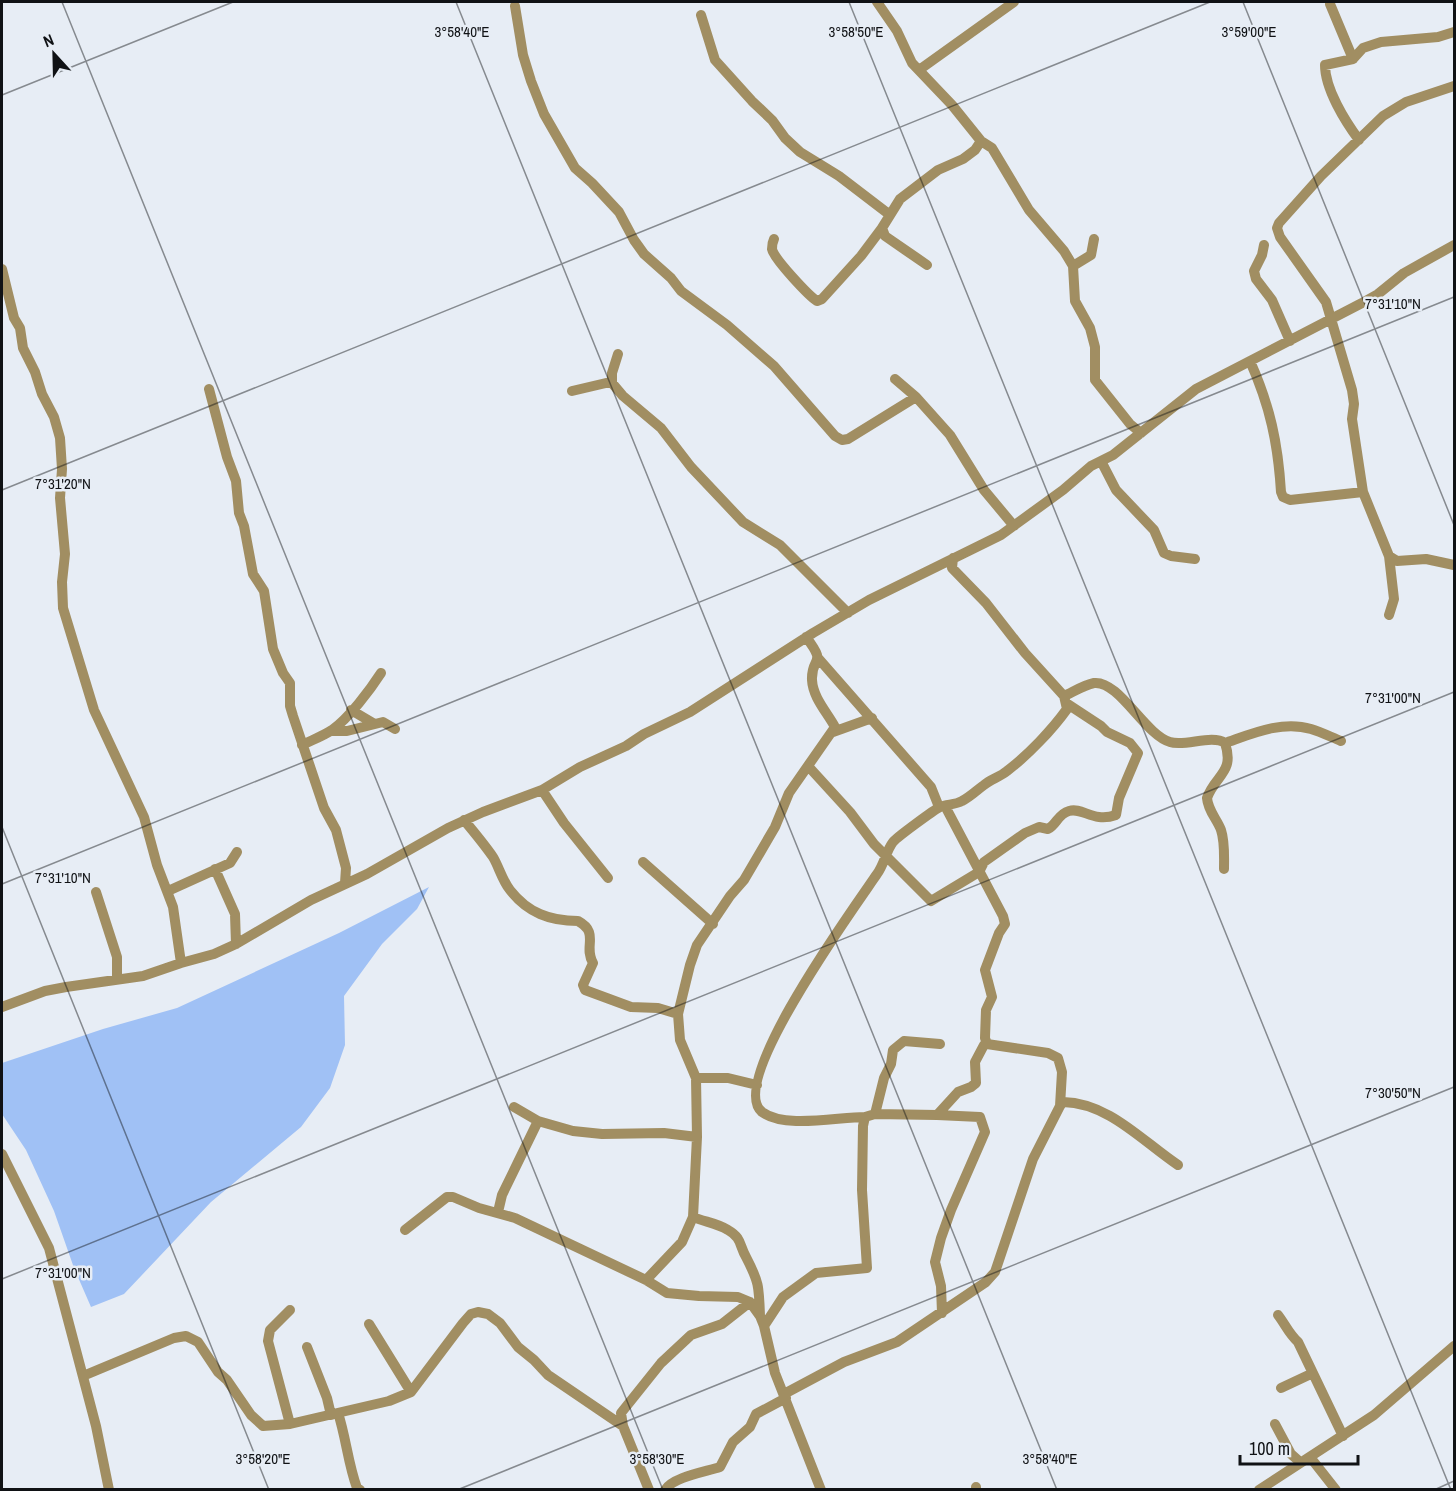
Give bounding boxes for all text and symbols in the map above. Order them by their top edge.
text: 3°58'40"E [434,21,490,42]
text: 3°58'50"E [828,21,884,42]
text: 3°59'00"E [1221,21,1277,42]
north arrow [24,24,84,84]
text: N [40,28,57,52]
text: 7°31'10"N [1365,293,1421,314]
text: 7°31'20"N [35,473,91,494]
text: 7°31'00"N [1365,687,1421,708]
text: 7°31'10"N [35,867,91,888]
text: 7°30'50"N [1365,1082,1421,1103]
text: 7°31'00"N [35,1262,91,1283]
scale bar [1240,1428,1358,1466]
text: 100 m [1249,1436,1290,1461]
text: 3°58'20"E [235,1448,291,1469]
text: 3°58'30"E [629,1448,685,1469]
text: 3°58'40"E [1022,1448,1078,1469]

